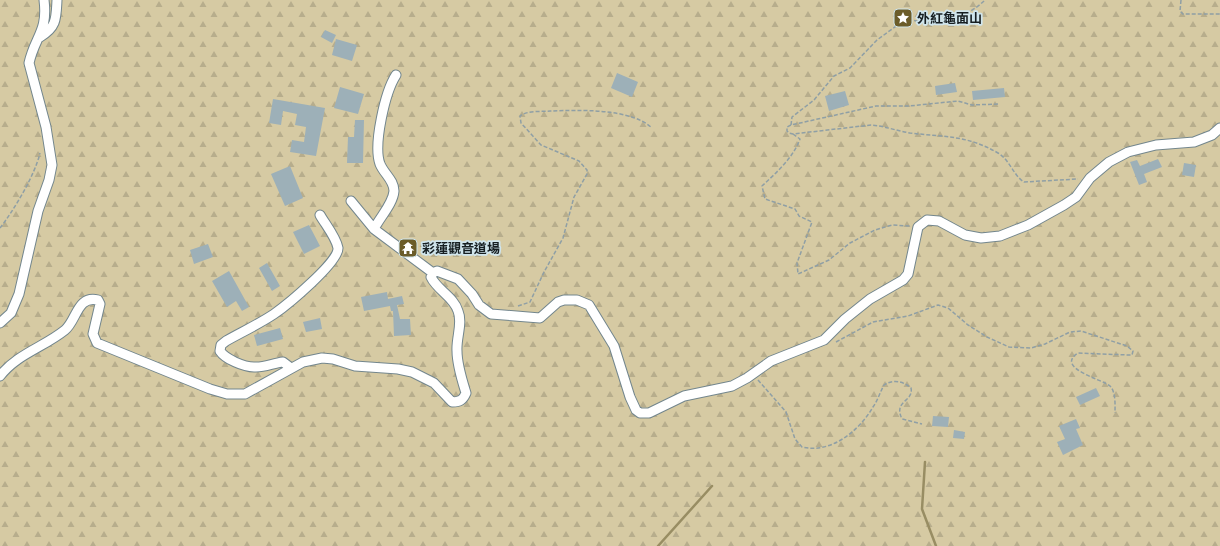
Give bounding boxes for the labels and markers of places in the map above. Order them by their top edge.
place icon: 外紅龜面山 [892,7,914,29]
place label: 外紅龜面山 [917,11,982,26]
temple icon: 彩蓮觀音道場 [397,237,419,259]
place label: 彩蓮觀音道場 [422,241,500,256]

